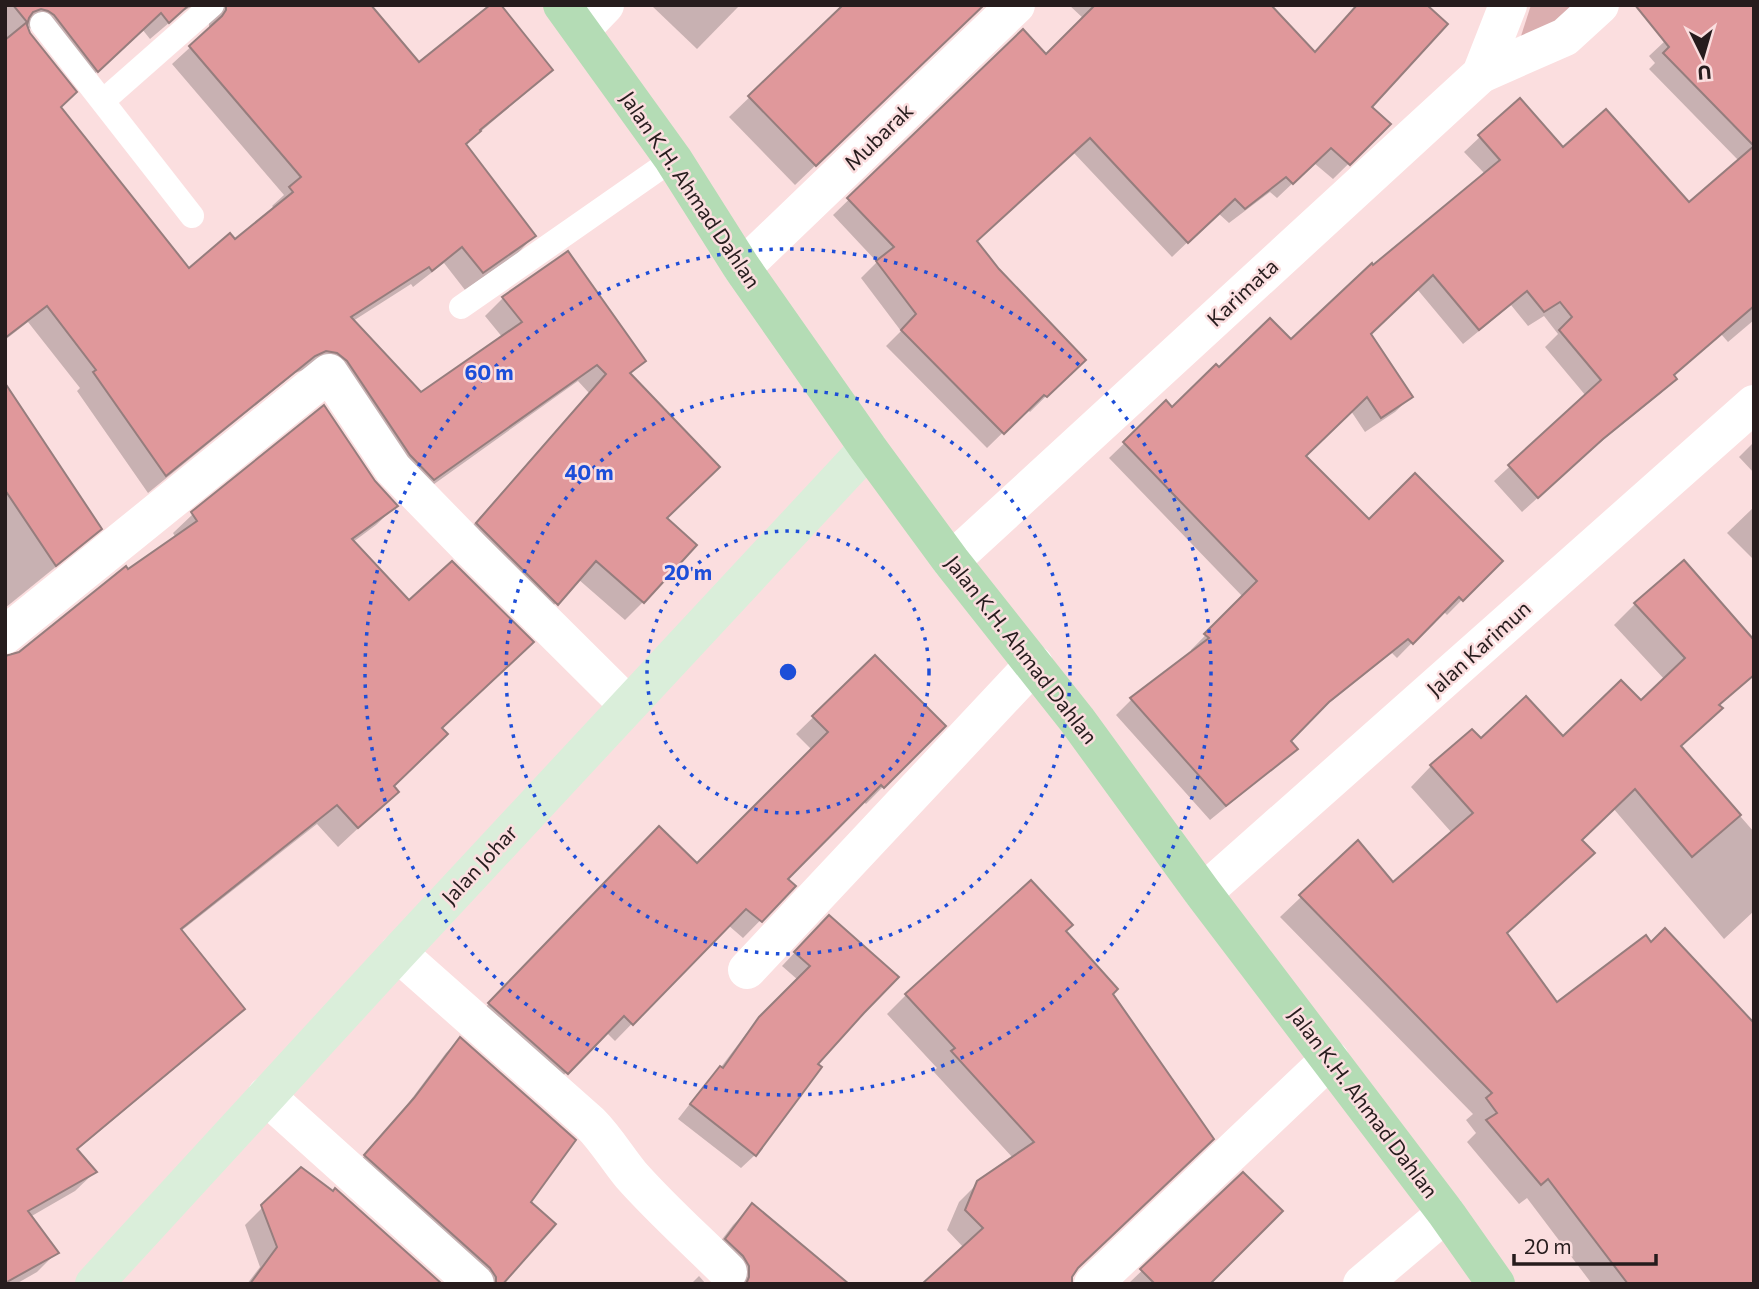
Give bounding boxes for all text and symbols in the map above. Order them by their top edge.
north arrow [1668,21,1738,91]
text: U [1697,61,1712,85]
street label: Jalan K.H. Ahmad Dahlan [616,86,766,292]
street label: Mubarak [838,97,917,175]
street label: Karimata [1201,253,1283,331]
text: 60 m [464,359,514,384]
text: 40 m [564,459,614,484]
street label: Jalan K.H. Ahmad Dahlan [941,550,1103,748]
text: 20 m [664,559,712,584]
street label: Jalan Karimun [1421,595,1535,701]
centre of rings [776,660,800,684]
street label: Jalan Johar [436,819,522,909]
street label: Jalan K.H. Ahmad Dahlan [1284,1002,1444,1202]
scale bar [1514,1222,1656,1266]
text: 20 m [1524,1233,1572,1258]

